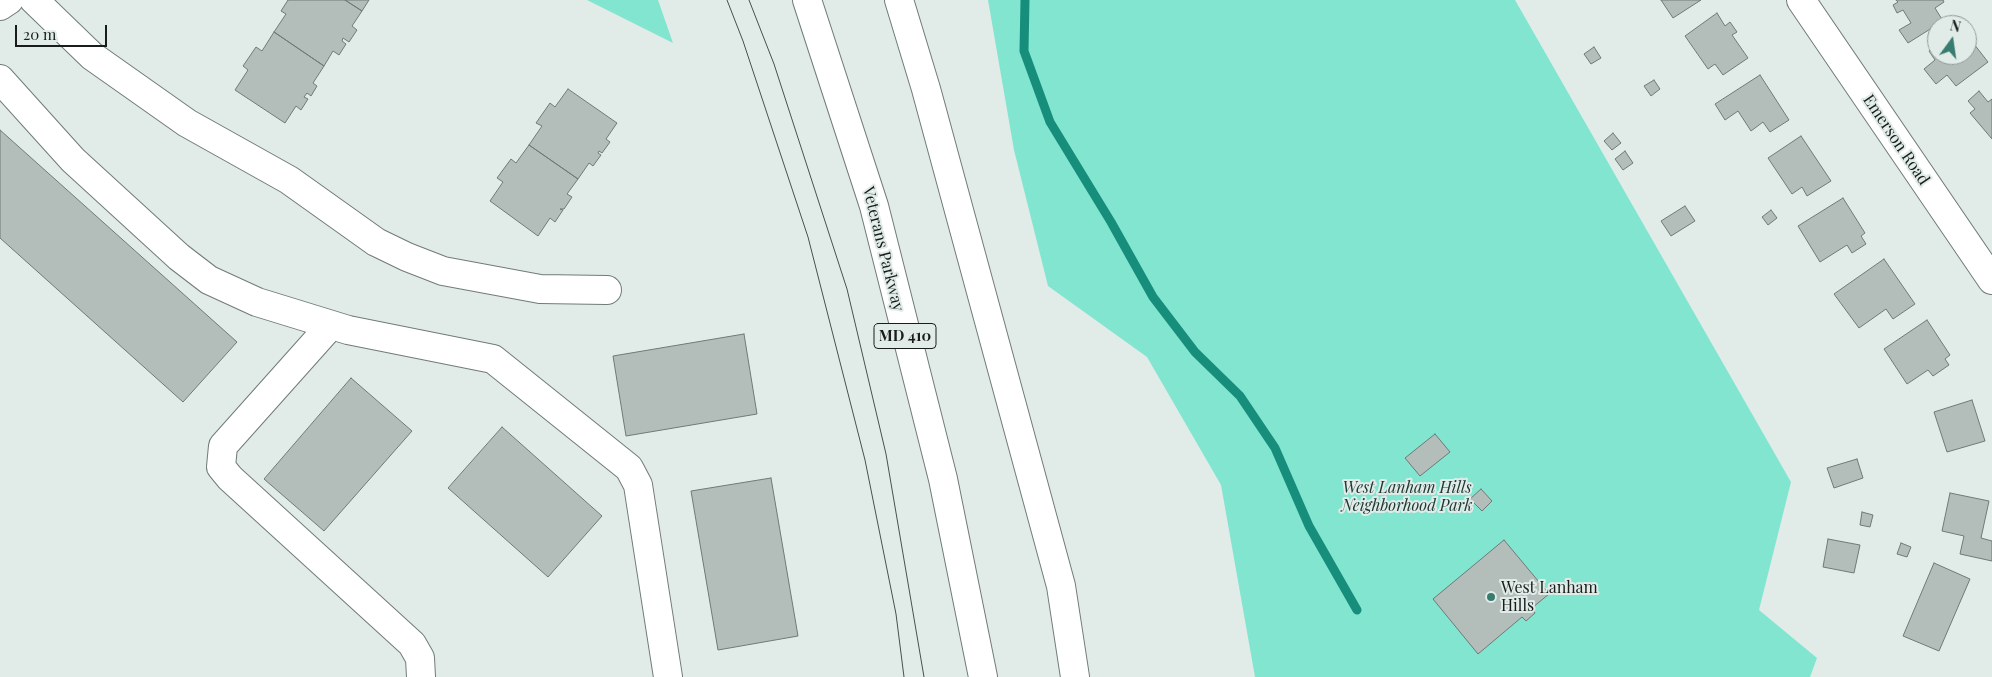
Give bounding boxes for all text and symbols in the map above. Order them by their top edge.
scale bar [18,15,110,47]
north arrow [1927,15,1977,65]
text: N [1948,15,1963,36]
text: 20 m [23,24,56,44]
street label: Emerson Road [1859,91,1933,189]
street label: Veterans Parkway [858,185,908,313]
road number: MD 410 [874,324,936,348]
park label: West Lanham Hills Neighborhood Park [1341,478,1473,516]
place label: West Lanham Hills [1501,578,1598,616]
marker: West Lanham Hills [1485,591,1497,603]

